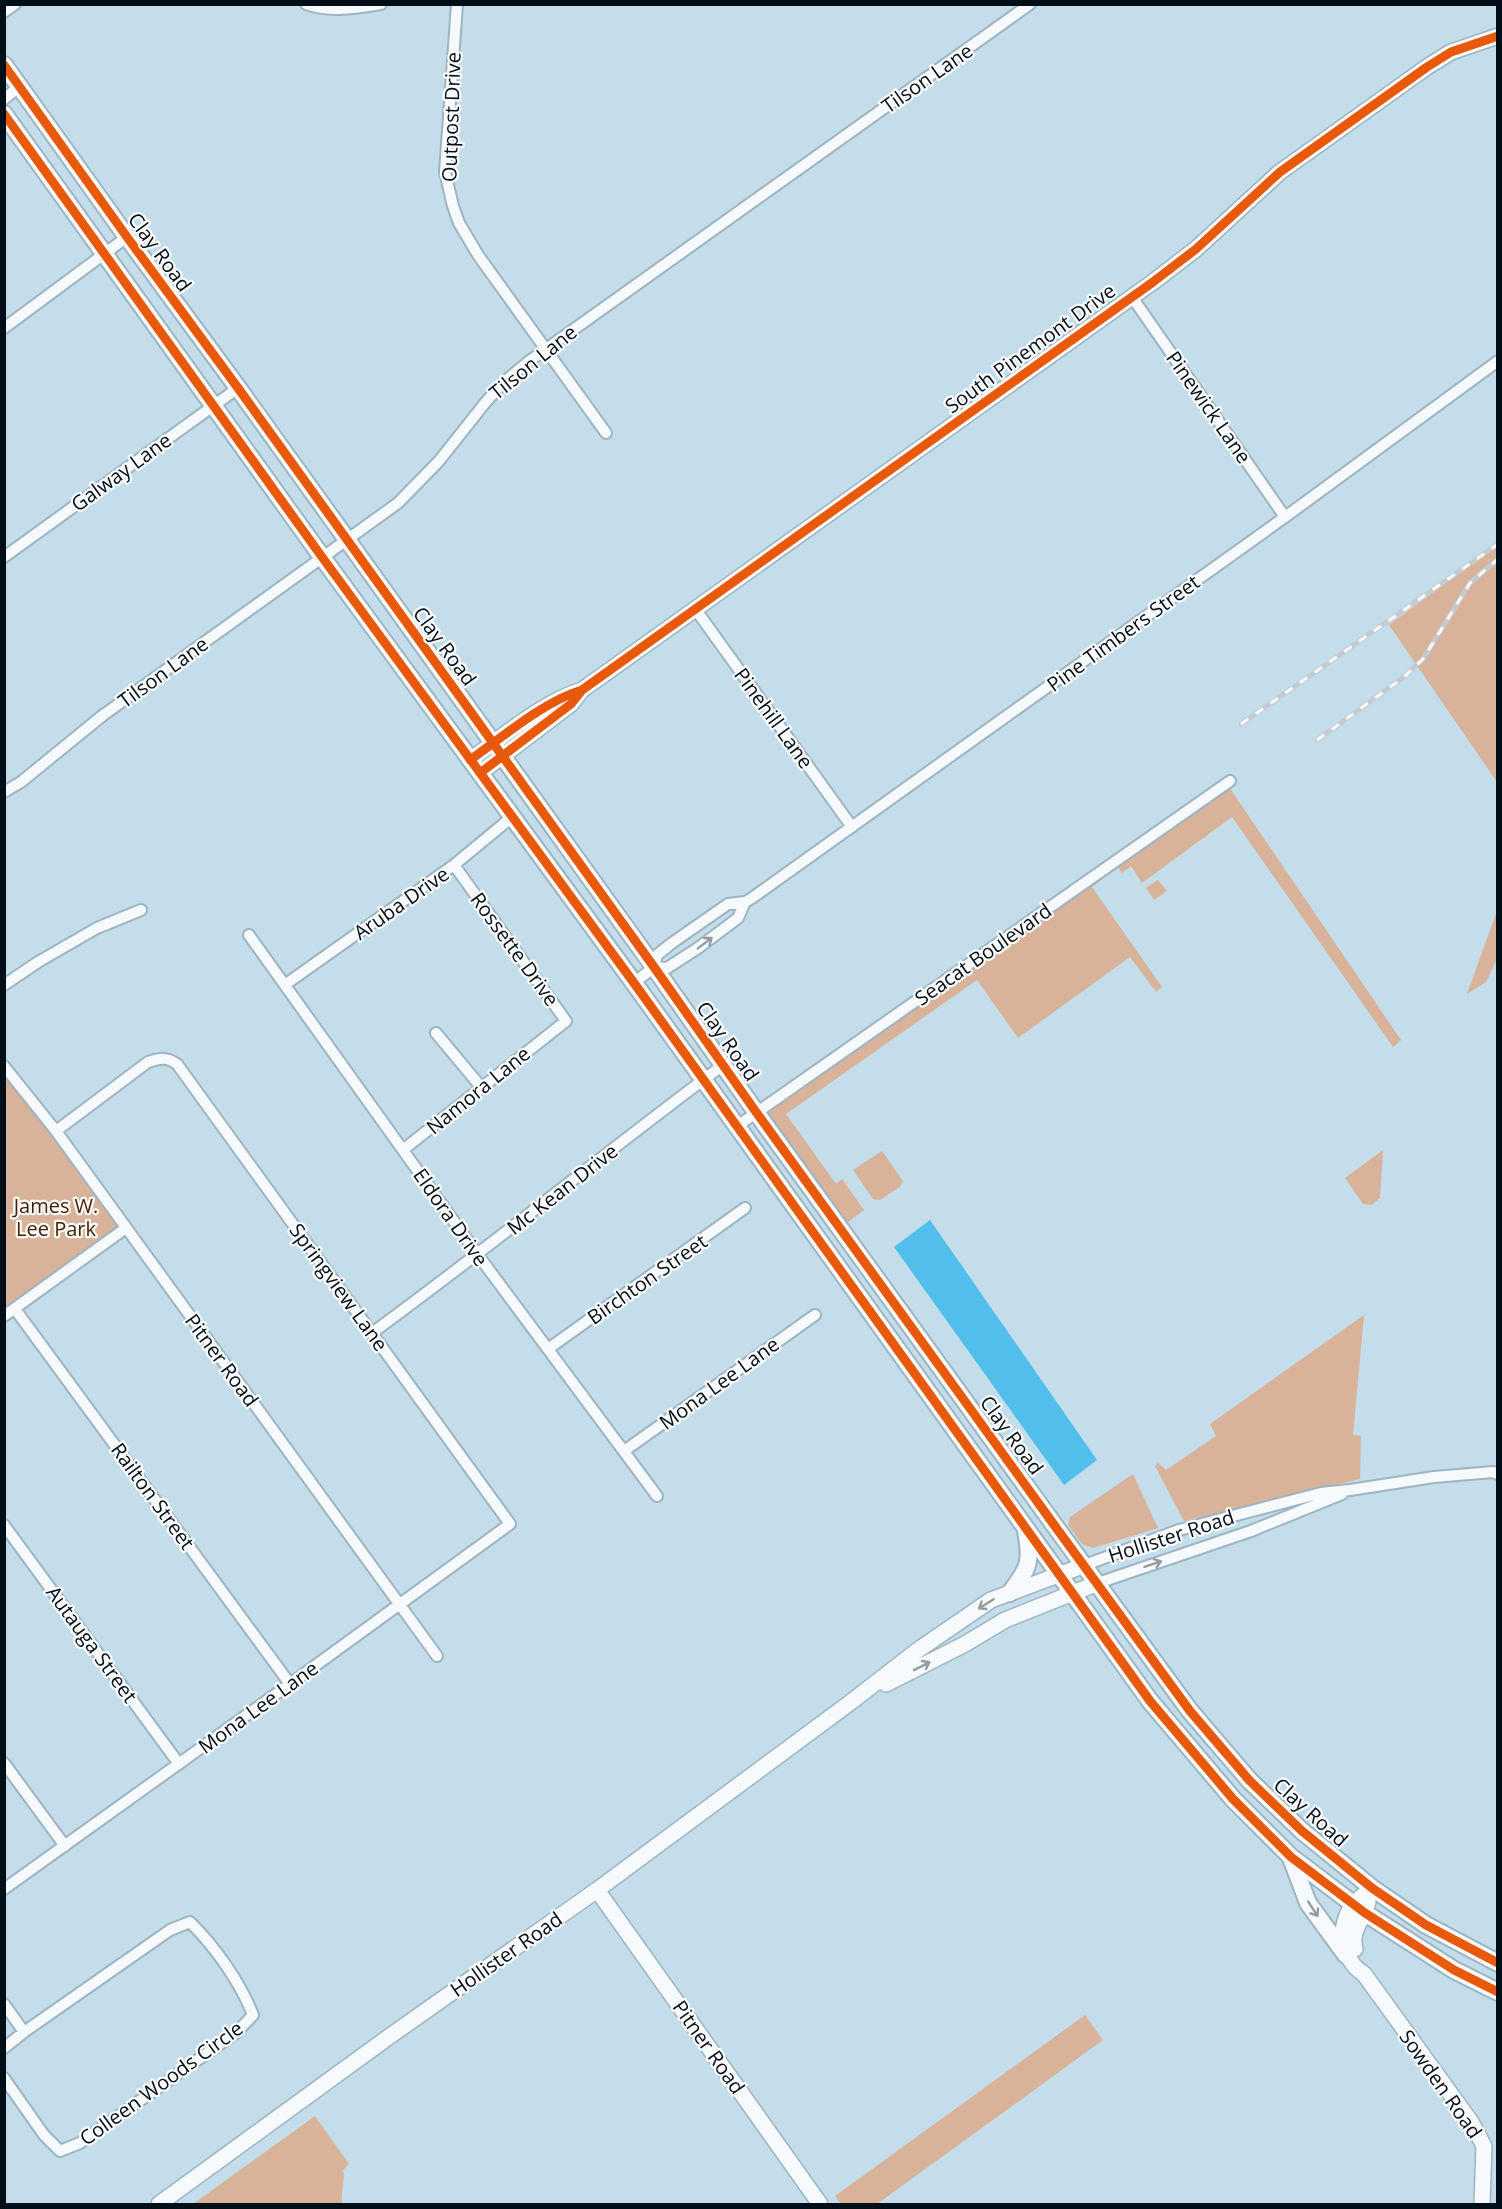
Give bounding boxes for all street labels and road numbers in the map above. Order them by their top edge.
street label: Tilson Lane [876,37,978,119]
street label: Outpost Drive [435,52,467,182]
street label: Clay Road [122,207,198,297]
street label: South Pinemont Drive [939,277,1121,419]
street label: Tilson Lane [484,318,582,406]
street label: Pinewick Lane [1160,345,1258,469]
street label: Galway Lane [66,427,176,517]
street label: Pine Timbers Street [1041,568,1205,698]
street label: Clay Road [407,601,483,691]
street label: Tilson Lane [113,630,213,714]
street label: Pinehill Lane [728,662,820,774]
street label: Aruba Drive [348,860,454,946]
street label: Rossette Drive [465,887,565,1011]
street label: Seacat Boulevard [909,897,1057,1011]
street label: Clay Road [691,996,765,1086]
street label: Namora Lane [420,1040,536,1140]
street label: Mc Kean Drive [501,1137,623,1241]
street label: Eldora Drive [407,1163,495,1271]
street label: Springview Lane [284,1218,394,1356]
street label: Birchton Street [582,1228,712,1330]
street label: Pitner Road [179,1308,265,1412]
street label: Mona Lee Lane [654,1330,784,1436]
street label: Clay Road [974,1390,1050,1480]
street label: Railton Street [105,1437,201,1555]
street label: Hollister Road [1105,1503,1237,1569]
street label: Autauga Street [40,1580,144,1708]
street label: Mona Lee Lane [193,1654,323,1760]
street label: Clay Road [1268,1771,1354,1853]
street label: Hollister Road [445,1905,567,2003]
street label: Pitner Road [667,1995,751,2099]
street label: Colleen Woods Circle [74,2015,248,2151]
street label: Sowden Road [1393,2024,1489,2144]

